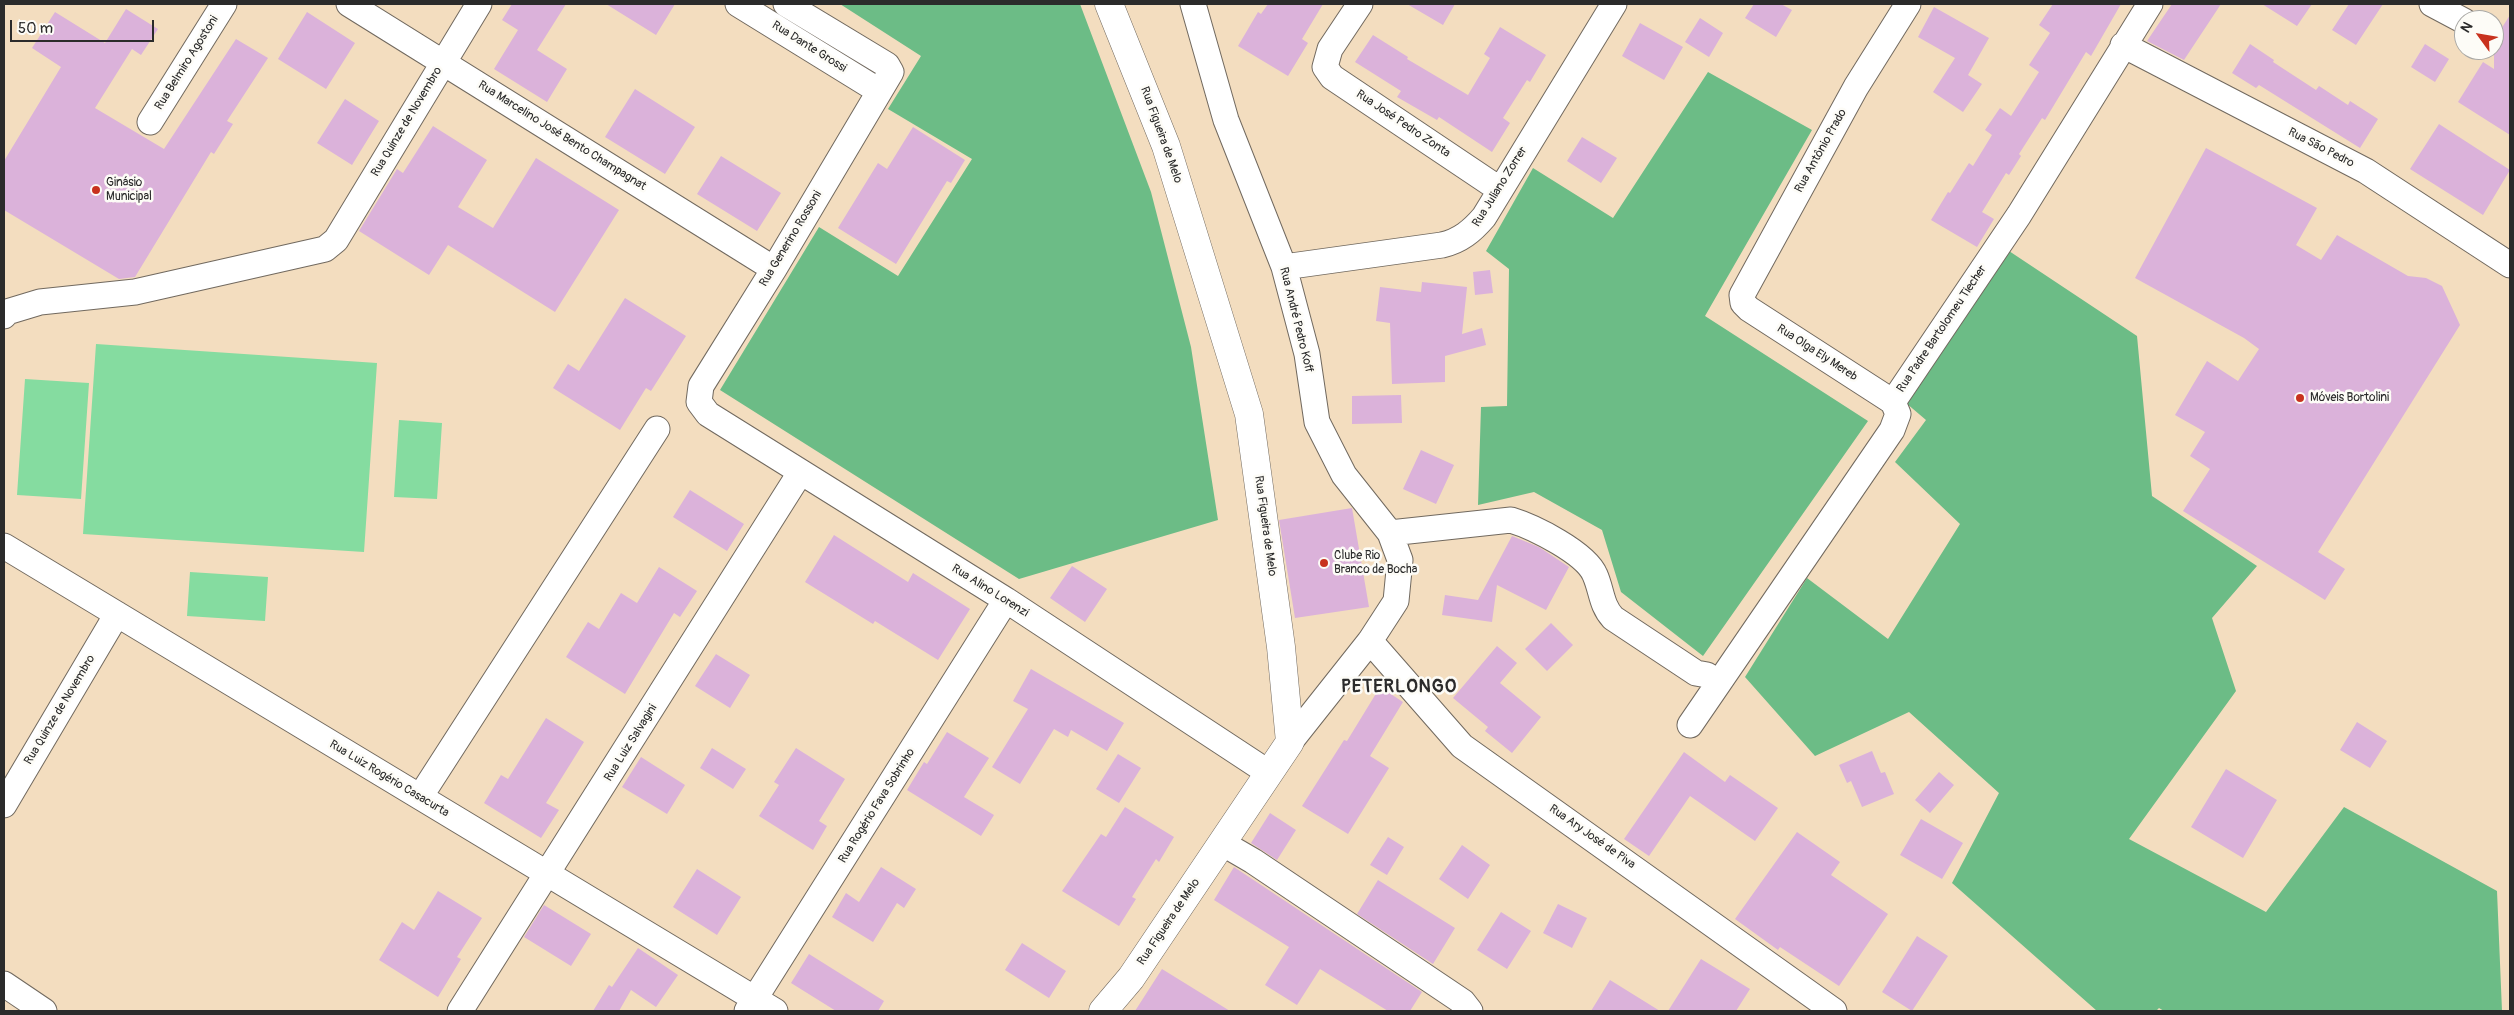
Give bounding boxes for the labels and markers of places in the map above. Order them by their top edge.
place label: Ginásio Municipal [106,176,152,204]
marker: Ginásio Municipal [90,184,102,196]
place label: Móveis Bortolini [2310,391,2389,405]
marker: Móveis Bortolini [2294,392,2306,404]
place label: Clube Rio Branco de Bocha [1334,549,1417,577]
marker: Clube Rio Branco de Bocha [1318,557,1330,569]

